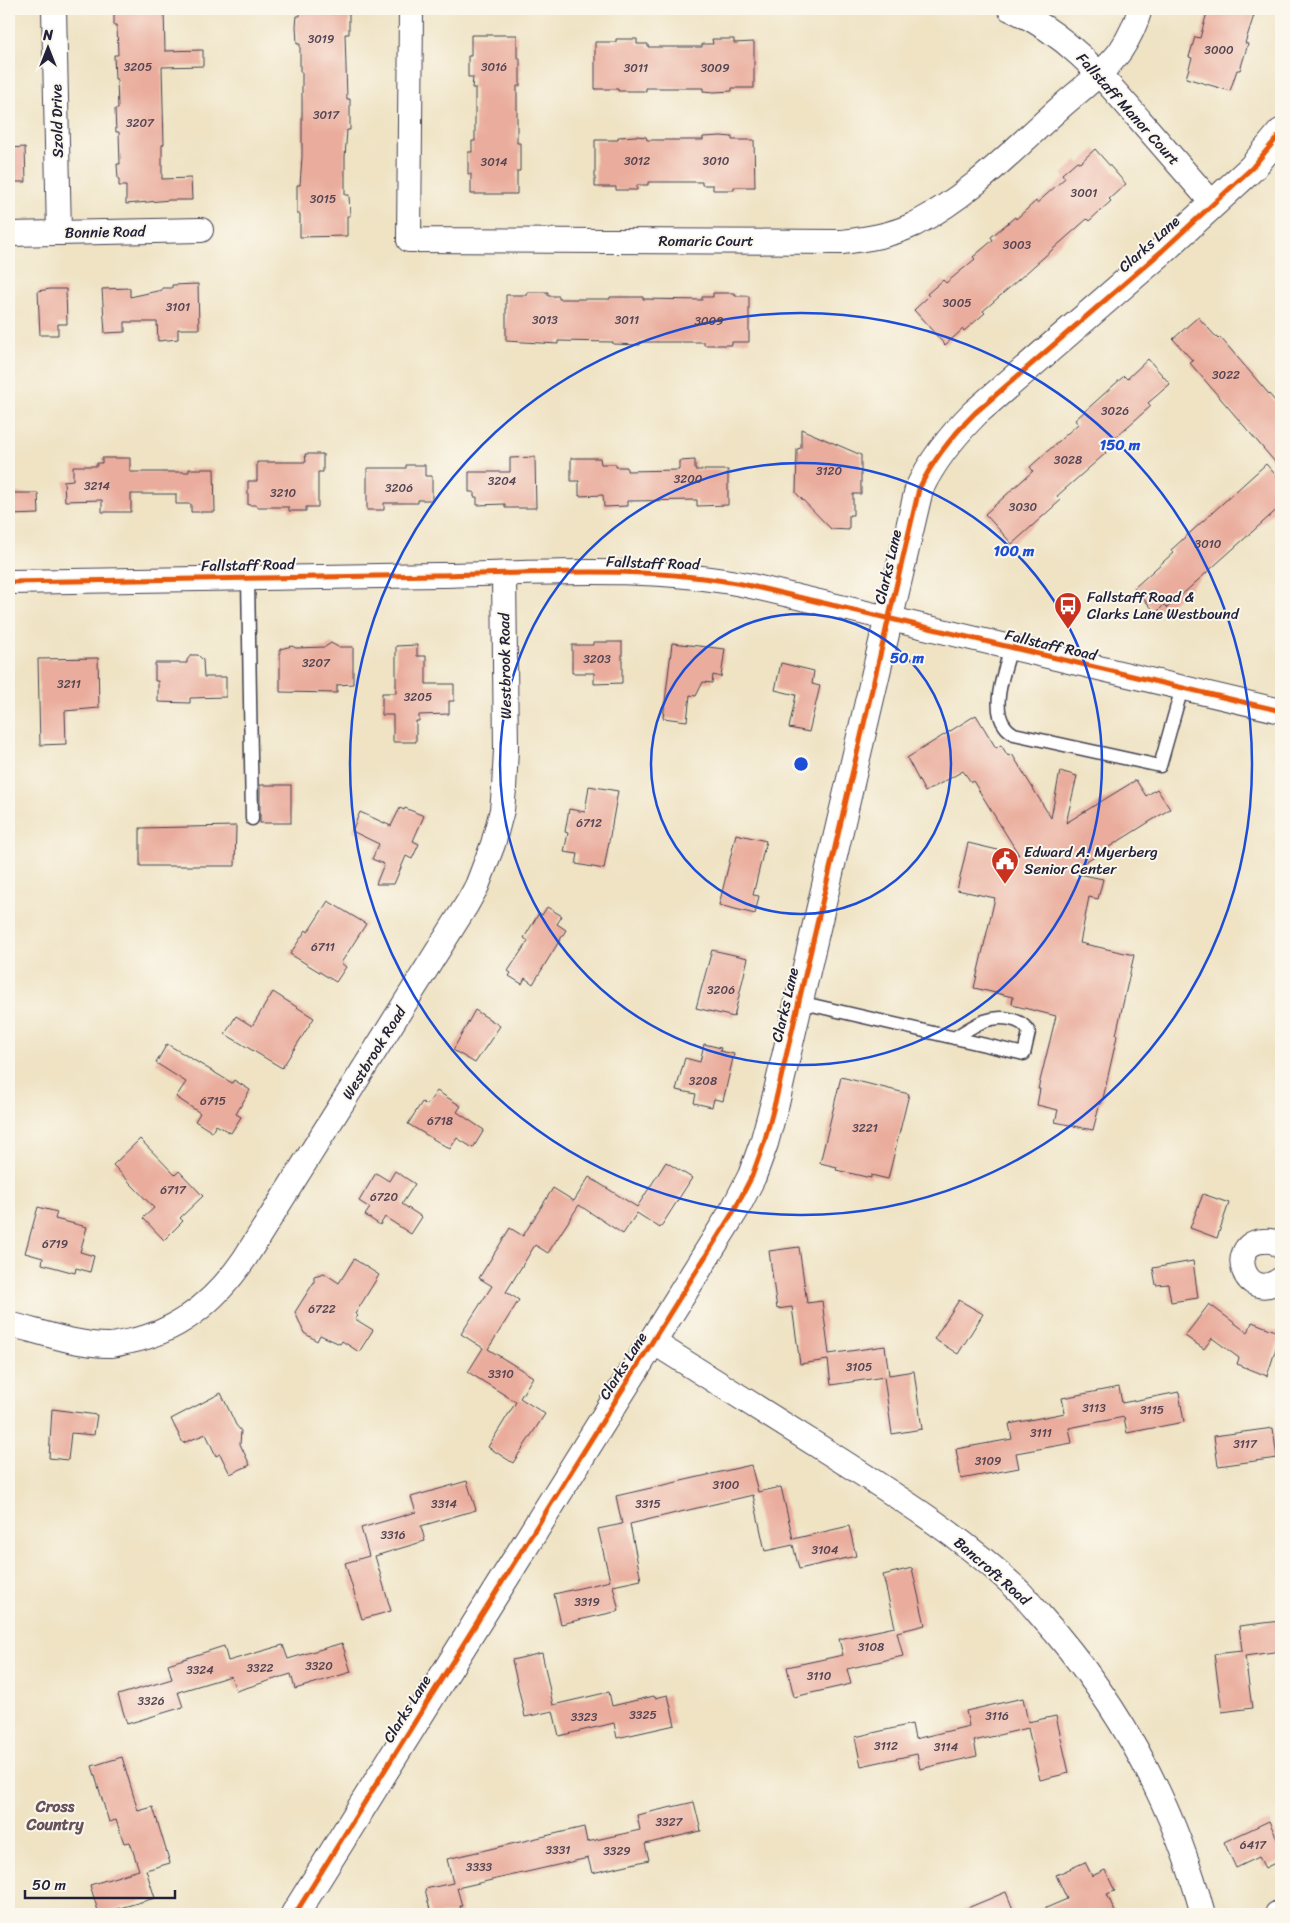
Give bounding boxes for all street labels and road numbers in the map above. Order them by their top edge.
street label: Fallstaff Manor Court [1070,46,1186,172]
street label: Szold Drive [43,84,71,158]
street label: Clarks Lane [1112,209,1186,279]
street label: Bonnie Road [64,218,147,246]
street label: Romaric Court [658,228,754,254]
street label: Clarks Lane [867,527,909,607]
street label: Fallstaff Road [606,548,701,578]
street label: Fallstaff Road [201,551,296,579]
street label: Westbrook Road [491,612,519,719]
street label: Fallstaff Road [1002,622,1101,668]
street label: Clarks Lane [764,965,806,1045]
street label: Westbrook Road [335,1000,414,1105]
street label: Clarks Lane [592,1327,654,1405]
street label: Bancroft Road [948,1530,1037,1613]
street label: Clarks Lane [376,1670,438,1748]

